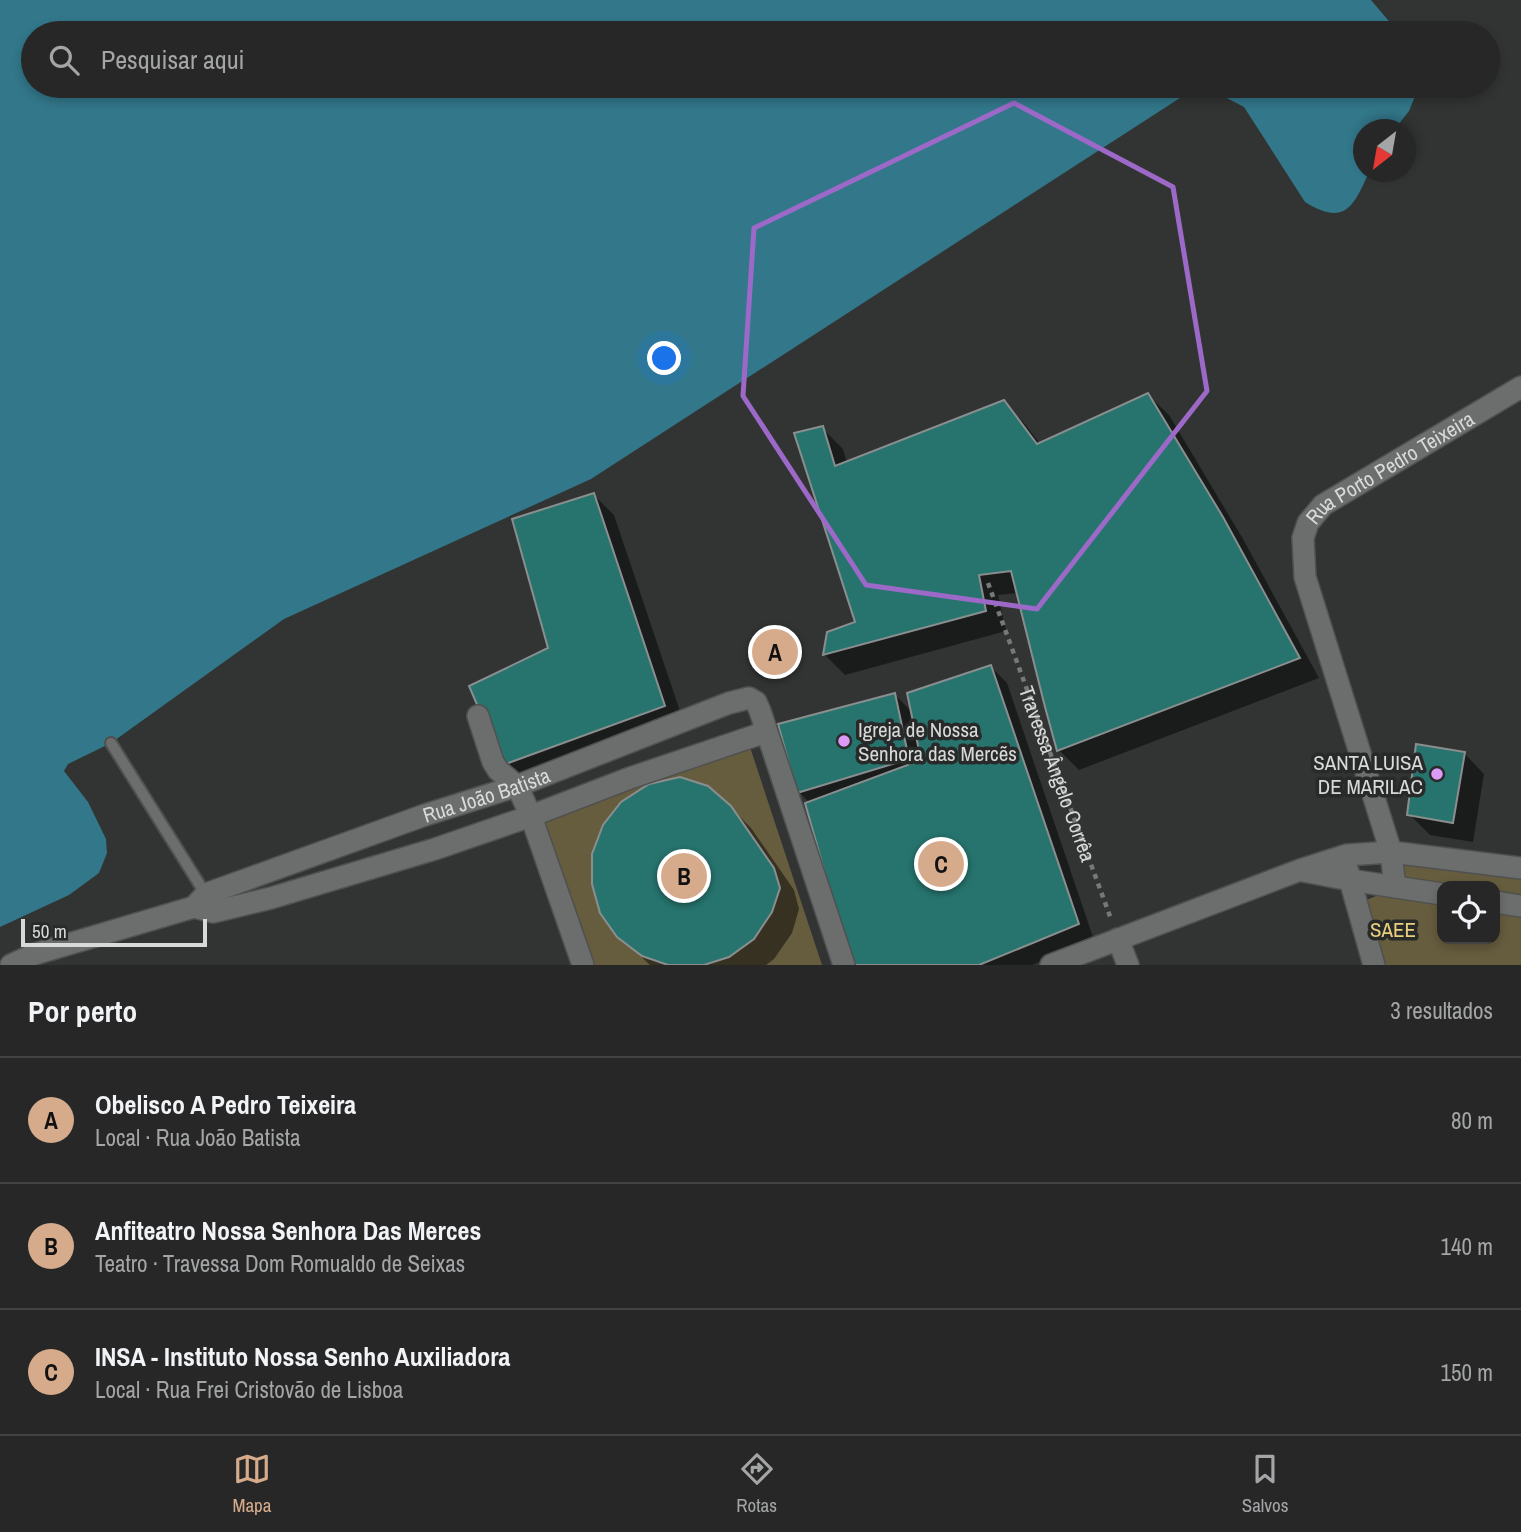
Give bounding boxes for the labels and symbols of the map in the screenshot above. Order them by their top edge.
north arrow [1353,119,1416,182]
your location [647,341,681,375]
street label: Rua Porto Pedro Teixeira [1299,404,1480,530]
pin: A [752,626,798,678]
street label: Travessa Ângelo Corrêa [1012,682,1103,866]
place label: Igreja de Nossa Senhora das Mercẽs [858,715,1017,768]
marker: Igreja de Nossa Senhora das Mercẽs [836,733,852,749]
place label: SANTA LUISA DE MARILAC [1313,748,1423,801]
street label: Rua João Batista [419,760,554,829]
marker: SANTA LUISA DE MARILAC [1429,766,1445,782]
pin: C [918,838,964,890]
pin: B [661,850,707,902]
park label: SAEE [1370,915,1416,944]
scale bar [21,916,206,948]

